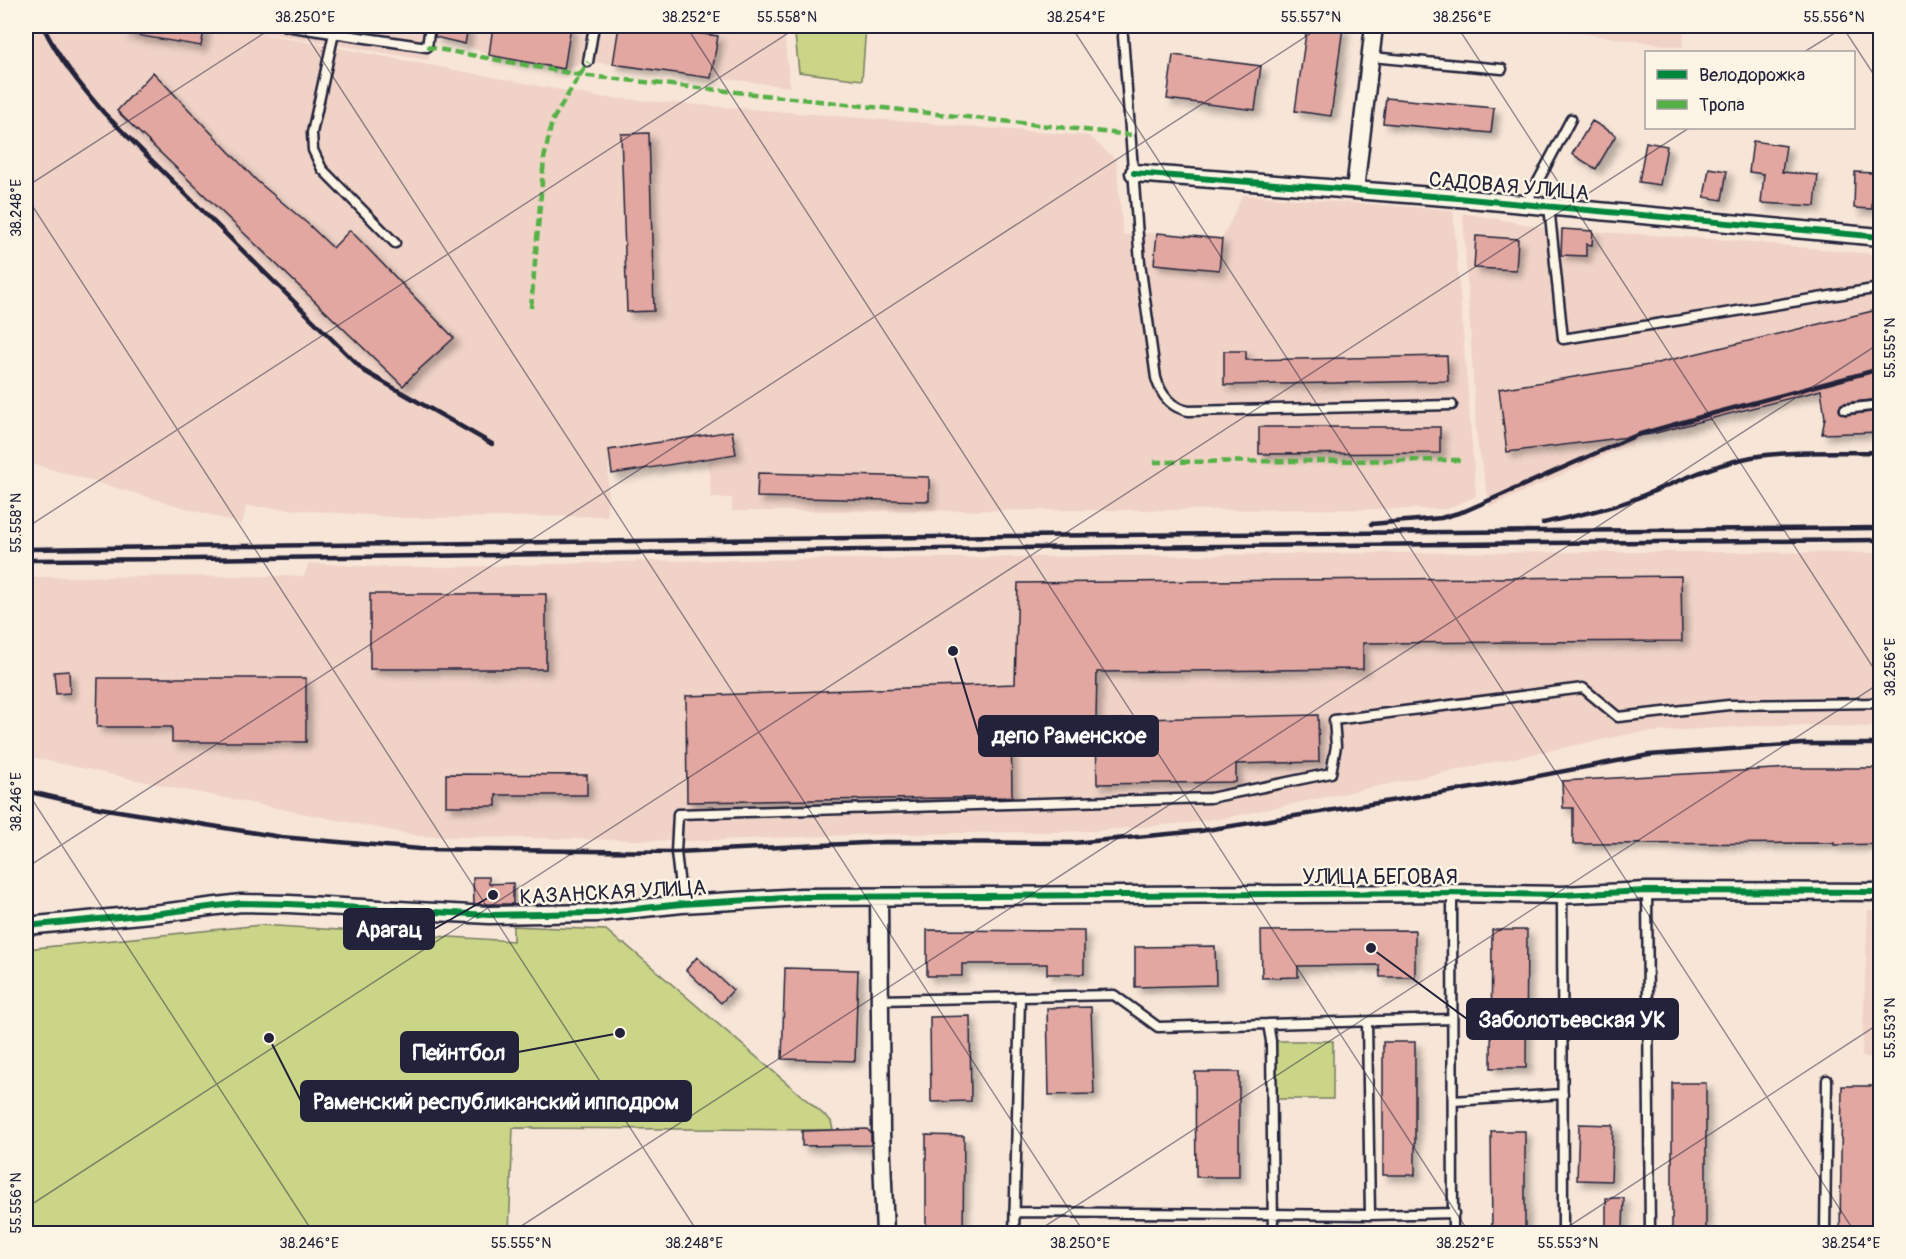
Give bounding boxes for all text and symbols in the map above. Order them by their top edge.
text: 38.250°E [275,8,335,27]
text: 38.252°E [662,8,720,27]
text: 55.558°N [757,8,817,27]
text: 38.254°E [1047,8,1106,27]
text: 55.557°N [1281,8,1341,27]
text: 38.256°E [1433,8,1492,27]
text: 55.556°N [1803,8,1865,27]
legend [1645,51,1855,129]
text: Велодорожка [1699,64,1805,87]
text: Тропа [1699,94,1745,117]
street label: САДОВАЯ УЛИЦА [1428,166,1590,207]
text: 38.248°E [7,179,26,237]
text: 55.555°N [1881,318,1900,378]
text: 55.558°N [7,493,26,553]
text: 38.256°E [1881,637,1900,696]
callout: депо Раменское [979,716,1158,756]
text: депо Раменское [991,722,1147,750]
text: 38.246°E [7,772,26,832]
street label: УЛИЦА БЕГОВАЯ [1302,864,1458,891]
street label: КАЗАНСКАЯ УЛИЦА [519,874,707,911]
callout: Арагац [344,909,434,949]
text: Арагац [356,916,422,944]
text: 55.553°N [1881,998,1900,1058]
callout: Заболотьевская УК [1467,999,1678,1039]
text: Заболотьевская УК [1478,1006,1666,1034]
callout: Пейнтбол [401,1032,518,1072]
text: Пейнтбол [413,1039,505,1067]
callout: Раменский республиканский ипподром [301,1081,691,1121]
text: Раменский республиканский ипподром [313,1088,679,1116]
text: 55.556°N [7,1172,26,1234]
text: 38.246°E [279,1234,339,1253]
text: 55.555°N [491,1234,551,1253]
text: 38.248°E [665,1234,723,1253]
text: 38.250°E [1050,1234,1110,1253]
text: 38.252°E [1436,1234,1494,1253]
text: 55.553°N [1538,1234,1598,1253]
text: 38.254°E [1822,1234,1881,1253]

